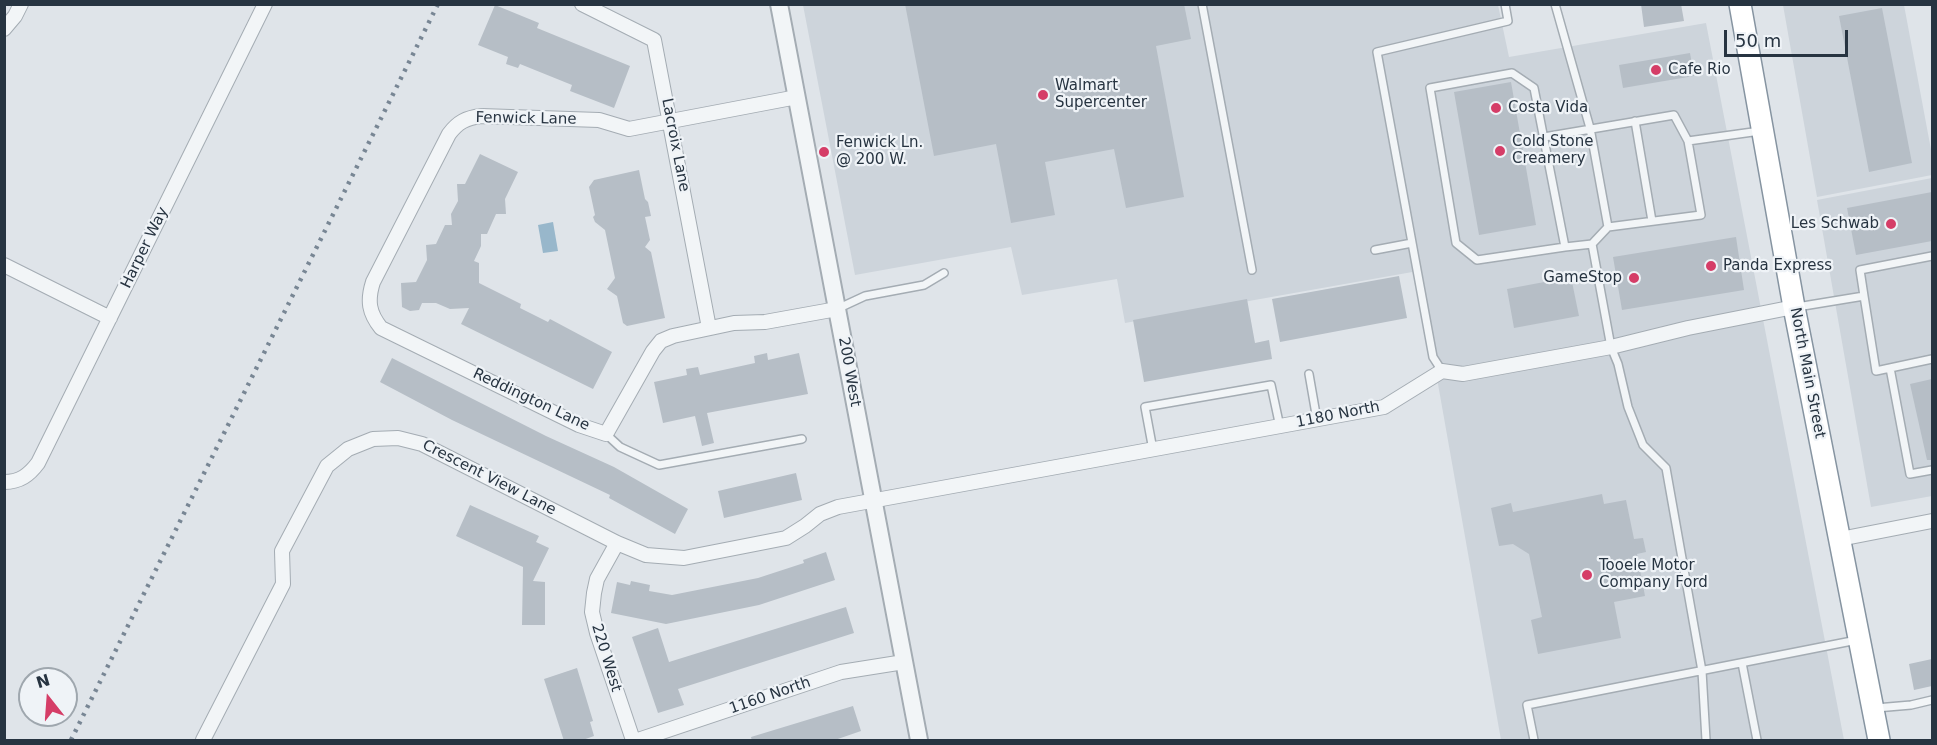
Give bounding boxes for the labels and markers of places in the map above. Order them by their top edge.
place label: Cafe Rio [1668,61,1731,79]
marker: Cafe Rio [1649,63,1663,77]
place label: Walmart Supercenter [1055,77,1147,112]
marker: Walmart Supercenter [1036,88,1050,102]
place label: Costa Vida [1508,99,1588,117]
marker: Costa Vida [1489,101,1503,115]
place label: Cold Stone Creamery [1512,133,1593,168]
place label: Fenwick Ln. @ 200 W. [836,134,923,169]
marker: Cold Stone Creamery [1493,144,1507,158]
marker: Fenwick Ln. @ 200 W. [817,145,831,159]
place label: Les Schwab [1791,215,1879,233]
marker: Les Schwab [1884,217,1898,231]
place label: Panda Express [1723,257,1832,275]
marker: Panda Express [1704,259,1718,273]
place label: GameStop [1543,269,1622,287]
marker: GameStop [1627,271,1641,285]
place label: Tooele Motor Company Ford [1599,557,1708,592]
marker: Tooele Motor Company Ford [1580,568,1594,582]

